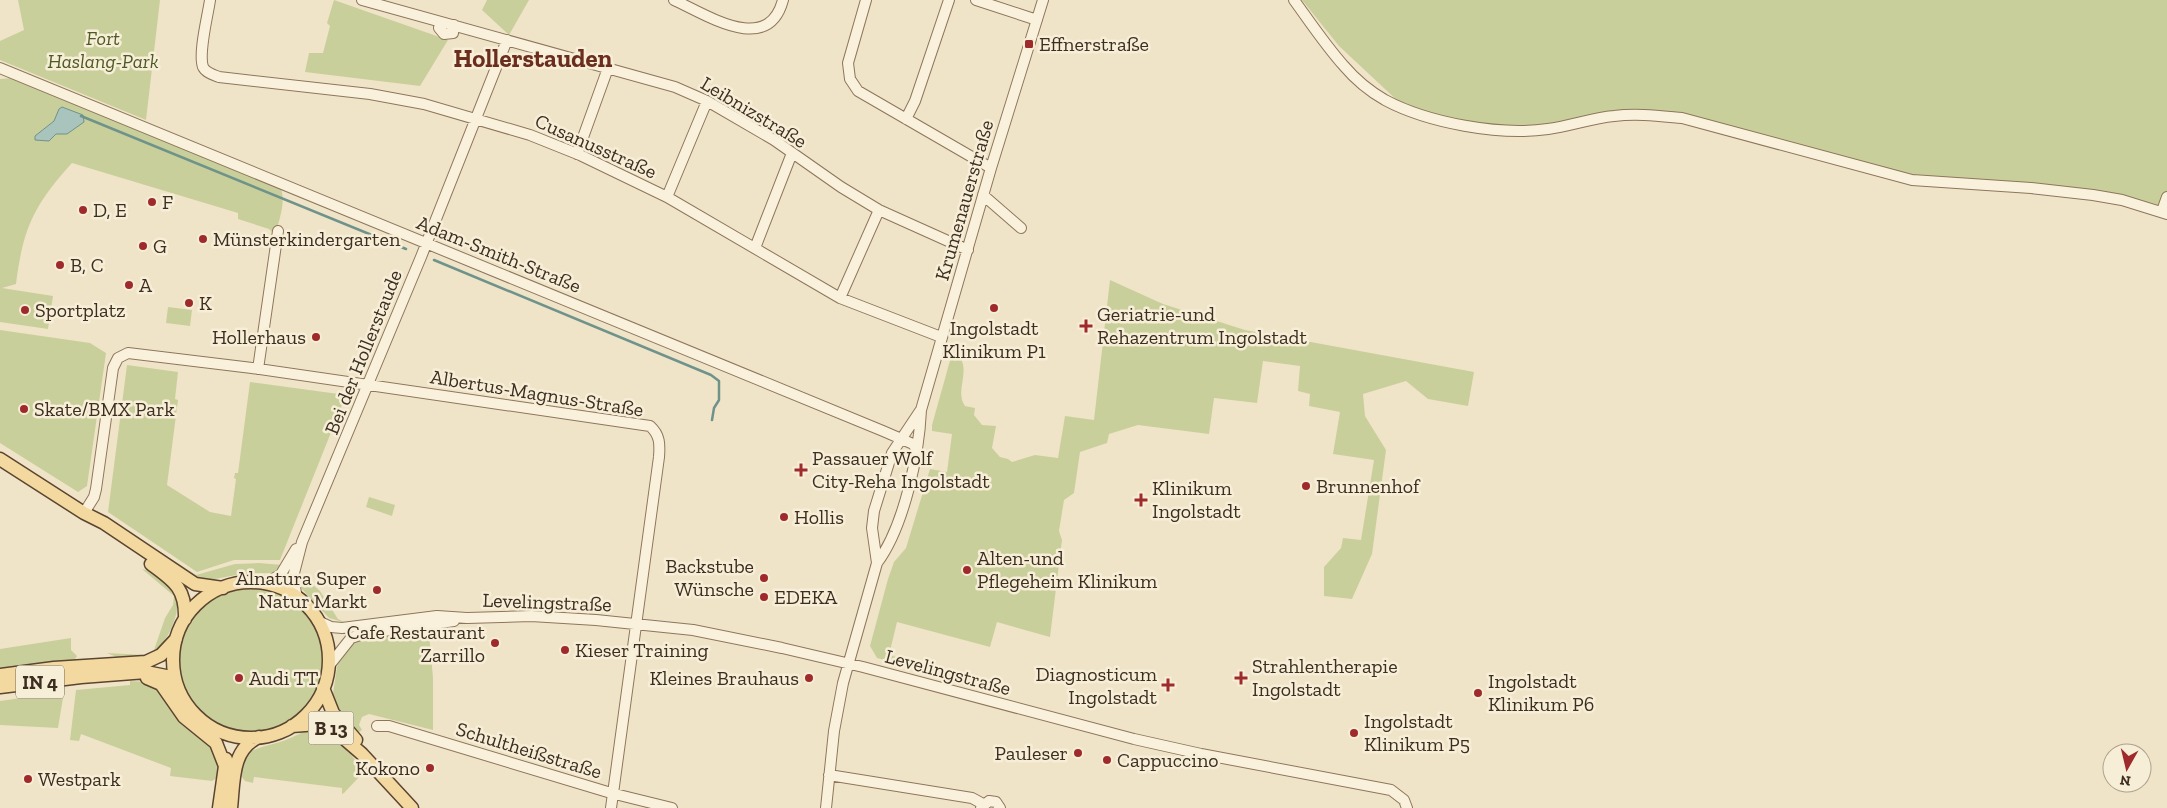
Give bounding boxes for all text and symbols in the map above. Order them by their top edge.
park label: Fort Haslang-Park [47,26,159,73]
place label: Effnerstraße [1039,32,1149,56]
marker: Effnerstraße [1023,38,1035,50]
district label: Hollerstauden [454,43,613,73]
street label: Leibnizstraße [697,71,811,153]
street label: Cusanusstraße [531,108,661,184]
street label: Krumenauerstraße [930,117,998,283]
place label: F [162,190,173,214]
marker: F [146,196,158,208]
place label: D, E [93,198,127,222]
marker: D, E [77,204,89,216]
street label: Adam-Smith-Straße [413,210,585,298]
place label: Münsterkindergarten [213,227,401,251]
marker: Münsterkindergarten [197,233,209,245]
place label: G [153,234,167,258]
marker: G [137,240,149,252]
place label: B, C [70,253,104,277]
marker: B, C [54,259,66,271]
street label: Bei der Hollerstaude [319,266,407,438]
place label: A [139,273,153,297]
marker: A [123,279,135,291]
place label: K [199,291,212,315]
marker: K [183,297,195,309]
place label: Sportplatz [35,298,125,322]
marker: Ingolstadt Klinikum P1 [988,302,1000,314]
place label: Geriatrie-und Rehazentrum Ingolstadt [1097,302,1308,349]
marker: Sportplatz [19,304,31,316]
place label: Ingolstadt Klinikum P1 [942,316,1046,363]
marker: Geriatrie-und Rehazentrum Ingolstadt [1079,319,1093,333]
place label: Hollerhaus [212,325,306,349]
marker: Hollerhaus [310,331,322,343]
street label: Albertus-Magnus-Straße [429,364,645,422]
place label: Skate/BMX Park [34,397,175,421]
marker: Skate/BMX Park [18,403,30,415]
place label: Passauer Wolf City-Reha Ingolstadt [812,446,990,493]
marker: Passauer Wolf City-Reha Ingolstadt [794,463,808,477]
place label: Brunnenhof [1316,474,1421,498]
place label: Klinikum Ingolstadt [1152,476,1241,523]
marker: Brunnenhof [1300,480,1312,492]
marker: Klinikum Ingolstadt [1134,493,1148,507]
place label: Hollis [794,505,844,529]
marker: Hollis [778,511,790,523]
place label: Alten-und Pflegeheim Klinikum [977,546,1158,593]
place label: Backstube Wünsche [665,554,754,601]
marker: Alten-und Pflegeheim Klinikum [961,564,973,576]
place label: Alnatura Super Natur Markt [236,566,368,613]
marker: Backstube Wünsche [758,572,770,584]
marker: Alnatura Super Natur Markt [371,584,383,596]
place label: EDEKA [774,585,838,609]
street label: Levelingstraße [482,588,612,616]
marker: EDEKA [758,591,770,603]
place label: Cafe Restaurant Zarrillo [347,620,486,667]
marker: Cafe Restaurant Zarrillo [489,637,501,649]
place label: Kieser Training [575,638,709,662]
marker: Kieser Training [559,644,571,656]
street label: Levelingstraße [882,644,1014,700]
place label: Strahlentherapie Ingolstadt [1252,654,1398,701]
place label: Diagnosticum Ingolstadt [1035,662,1158,709]
road number: IN 4 [16,666,64,699]
place label: Audi TT [249,666,318,690]
place label: Kleines Brauhaus [649,666,799,690]
place label: Ingolstadt Klinikum P6 [1488,669,1594,716]
marker: Strahlentherapie Ingolstadt [1234,671,1248,685]
marker: Audi TT [233,672,245,684]
marker: Kleines Brauhaus [803,672,815,684]
marker: Diagnosticum Ingolstadt [1161,678,1175,692]
marker: Ingolstadt Klinikum P6 [1472,687,1484,699]
place label: Ingolstadt Klinikum P5 [1364,709,1470,756]
road number: B 13 [308,711,354,744]
street label: Schultheißstraße [453,716,605,784]
marker: Ingolstadt Klinikum P5 [1348,727,1360,739]
place label: Pauleser [994,741,1068,765]
north arrow [2102,743,2152,793]
marker: Pauleser [1072,747,1084,759]
place label: Cappuccino [1117,748,1219,772]
marker: Cappuccino [1101,754,1113,766]
place label: Kokono [355,756,420,780]
marker: Kokono [424,762,436,774]
place label: Westpark [38,767,121,791]
text: N [2118,771,2132,790]
marker: Westpark [22,773,34,785]

